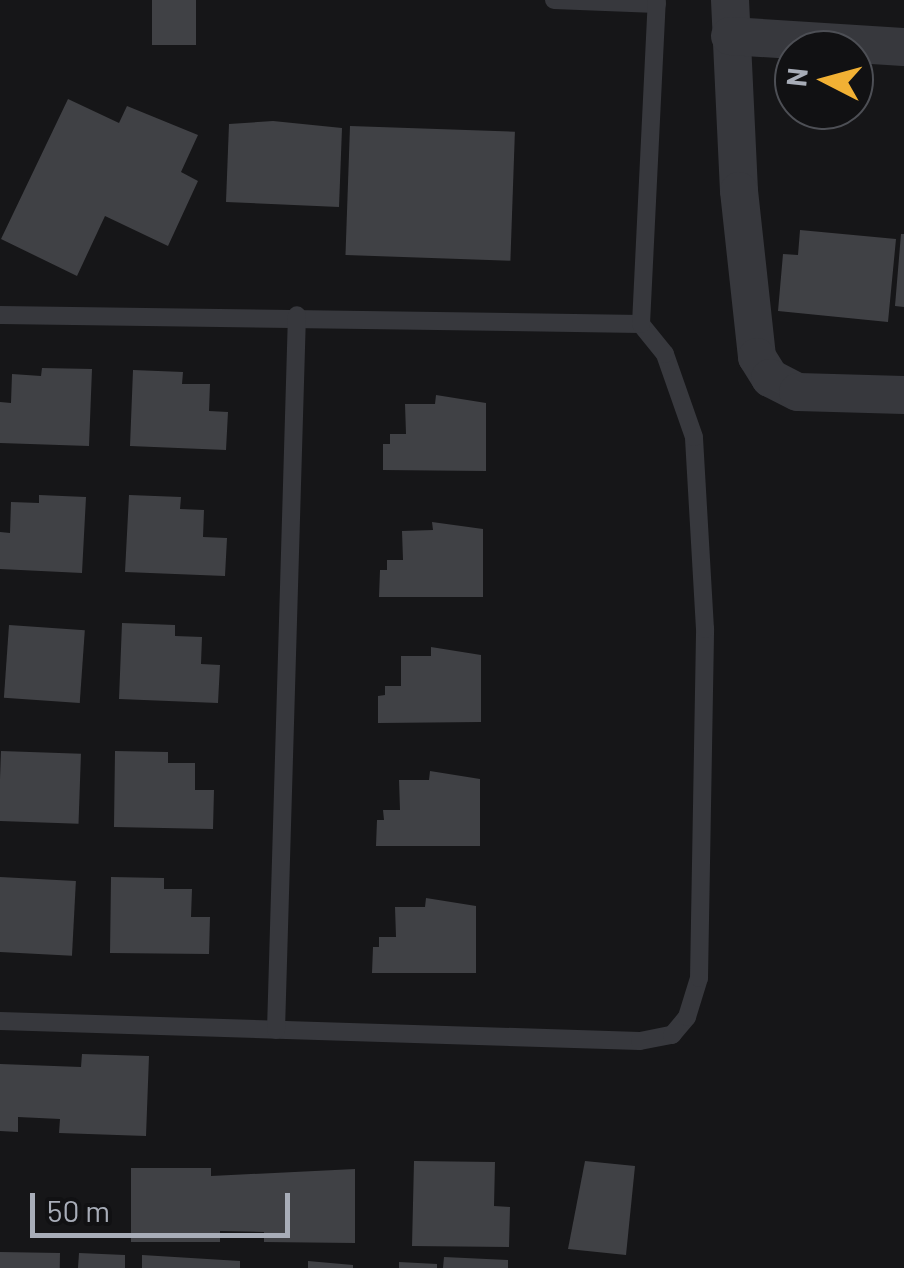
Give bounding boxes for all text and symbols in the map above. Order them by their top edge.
north arrow [774,30,874,130]
text: N [778,66,814,88]
scale bar [35,1173,295,1235]
text: 50 m [47,1192,110,1228]

